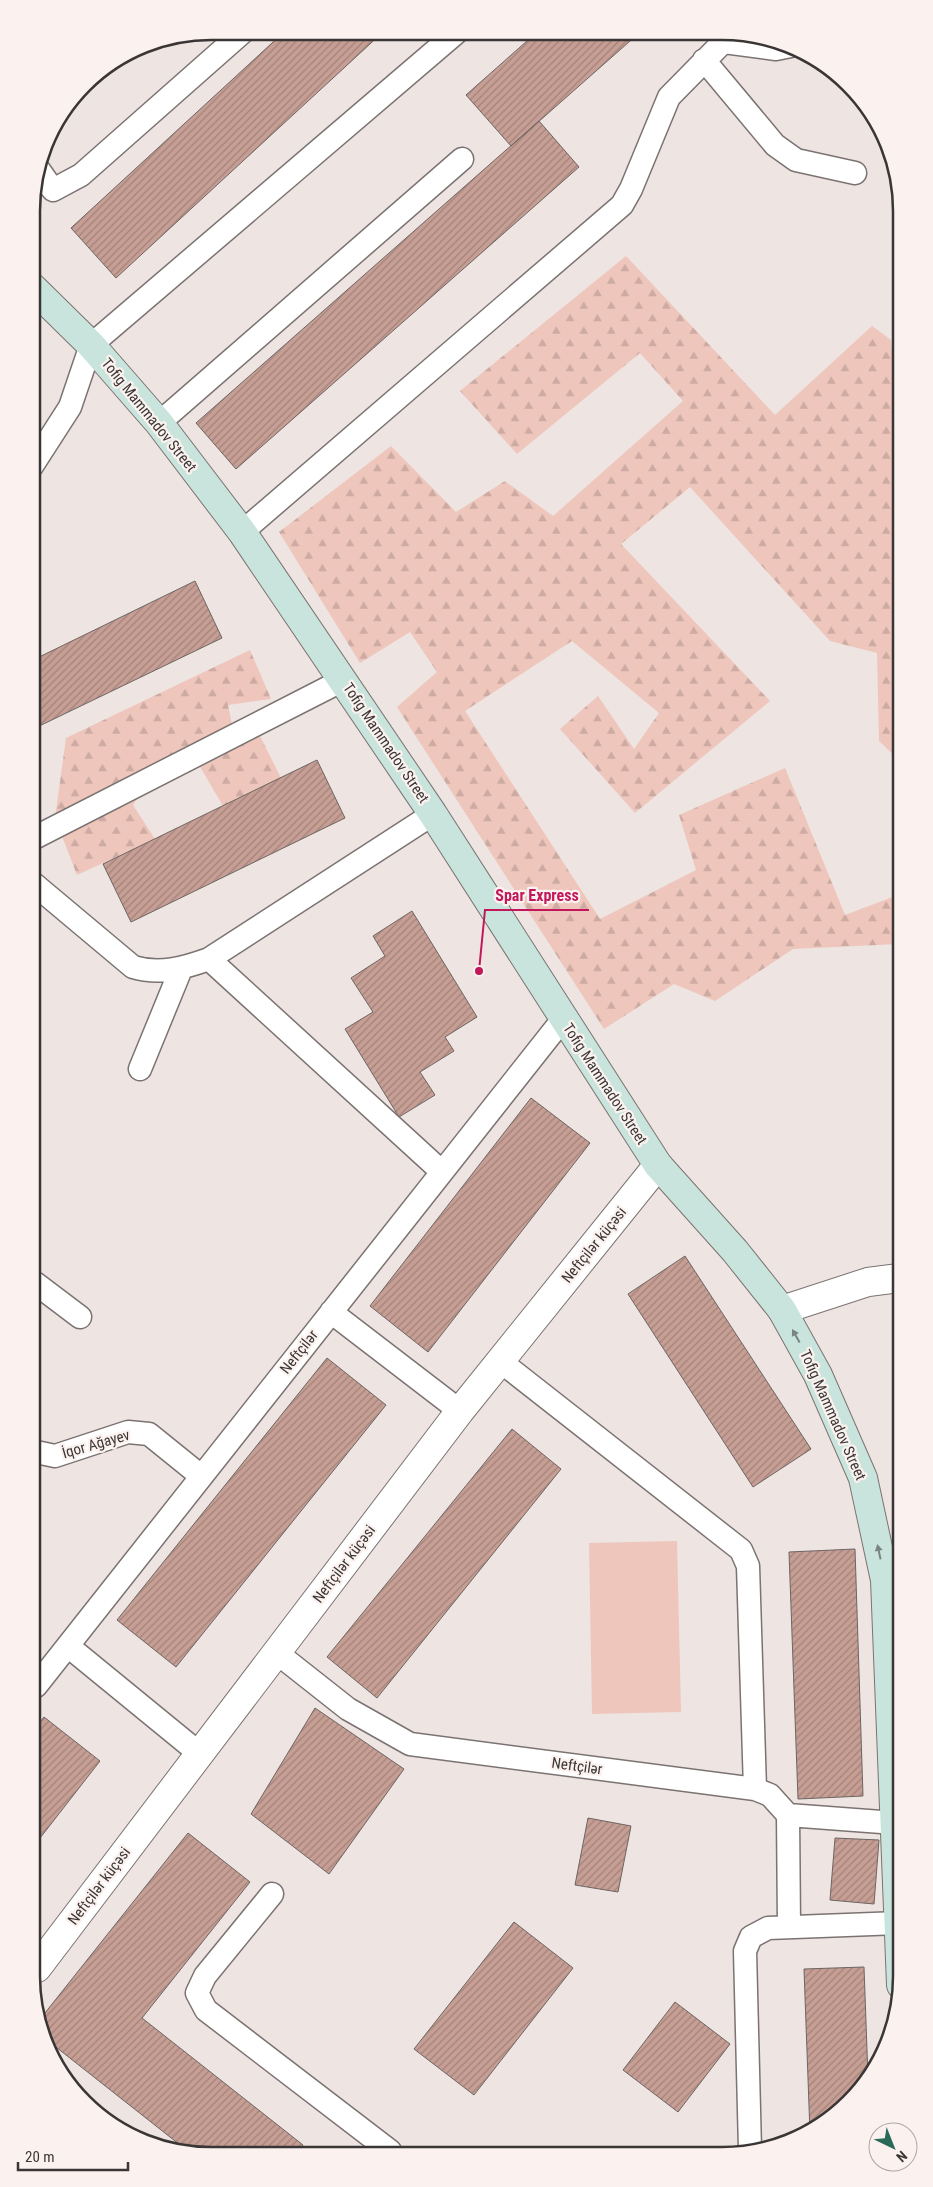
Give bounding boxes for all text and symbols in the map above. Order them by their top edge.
street label: Tofig Mammadov Street [98,355,200,475]
street label: Tofig Mammadov Street [339,680,433,806]
callout: Spar Express [485,879,589,910]
text: Spar Express [495,886,579,905]
street label: Tofig Mammadov Street [559,1020,651,1148]
street label: Neftçilər küçəsi [558,1203,630,1287]
street label: Neftçilər [276,1326,322,1378]
one-way arrow [792,1330,801,1343]
street label: Tofig Mammadov Street [796,1347,870,1483]
street label: İqor Ağayev [60,1426,132,1462]
street label: Neftçilər küçəsi [309,1522,379,1606]
one-way arrow [875,1544,883,1560]
street label: Neftçilər [551,1754,604,1779]
street label: Neftçilər küçəsi [64,1844,134,1928]
north arrow [868,2122,918,2172]
scale bar [18,2140,128,2172]
text: 20 m [25,2148,55,2166]
text: N [893,2148,910,2165]

